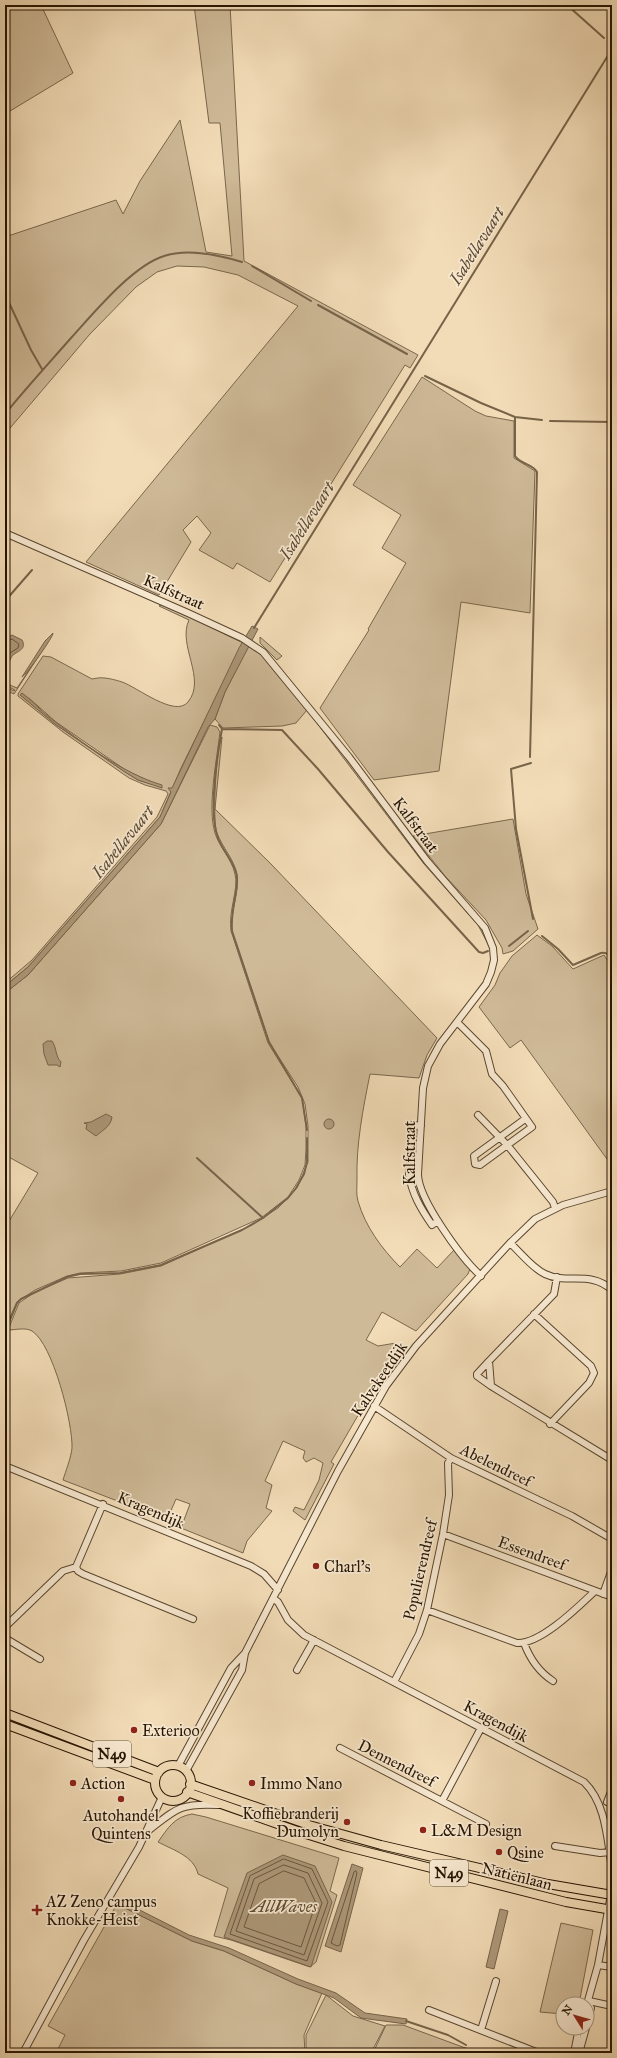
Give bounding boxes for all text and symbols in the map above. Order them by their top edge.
water label: Isabellavaart [444,202,510,290]
water label: Isabellavaart [274,477,340,565]
street label: Kalfstraat [141,570,208,614]
street label: Kalfstraat [389,794,443,857]
water label: Isabellavaart [87,800,160,883]
street label: Kalfstraat [400,1120,419,1185]
street label: Kalvekeetdijk [347,1337,411,1420]
street label: Abelendreef [456,1439,537,1492]
street label: Kragendijk [114,1487,188,1534]
street label: Populierendreef [399,1515,441,1622]
street label: Essendreef [495,1532,571,1575]
place label: Charl's [324,1557,371,1576]
marker: Charl's [311,1561,321,1571]
street label: Kragendijk [460,1696,532,1747]
place label: Exterioo [142,1721,200,1740]
marker: Exterioo [129,1725,139,1735]
street label: Dennendreef [355,1735,441,1792]
road number: N49 [93,1741,131,1767]
place label: Action [80,1774,126,1793]
place label: Immo Nano [260,1774,342,1793]
marker: Action [68,1778,78,1788]
marker: Immo Nano [247,1778,257,1788]
marker: Autohandel Quintens [116,1794,126,1804]
place label: Koffiebranderij Dumolyn [242,1804,339,1841]
place label: Autohandel Quintens [82,1806,160,1843]
marker: Koffiebranderij Dumolyn [342,1817,352,1827]
place label: L&M Design [431,1821,522,1841]
marker: L&M Design [418,1825,428,1835]
place label: Qsine [507,1843,544,1862]
marker: Qsine [494,1847,504,1857]
street label: Natiënlaan [480,1858,554,1894]
road number: N49 [430,1860,468,1886]
place label: AZ Zeno campus Knokke-Heist [45,1892,157,1929]
water label: AllWaves [249,1896,318,1917]
marker: AZ Zeno campus Knokke-Heist [31,1904,43,1916]
north arrow [555,1996,595,2036]
text: N [559,2002,576,2018]

